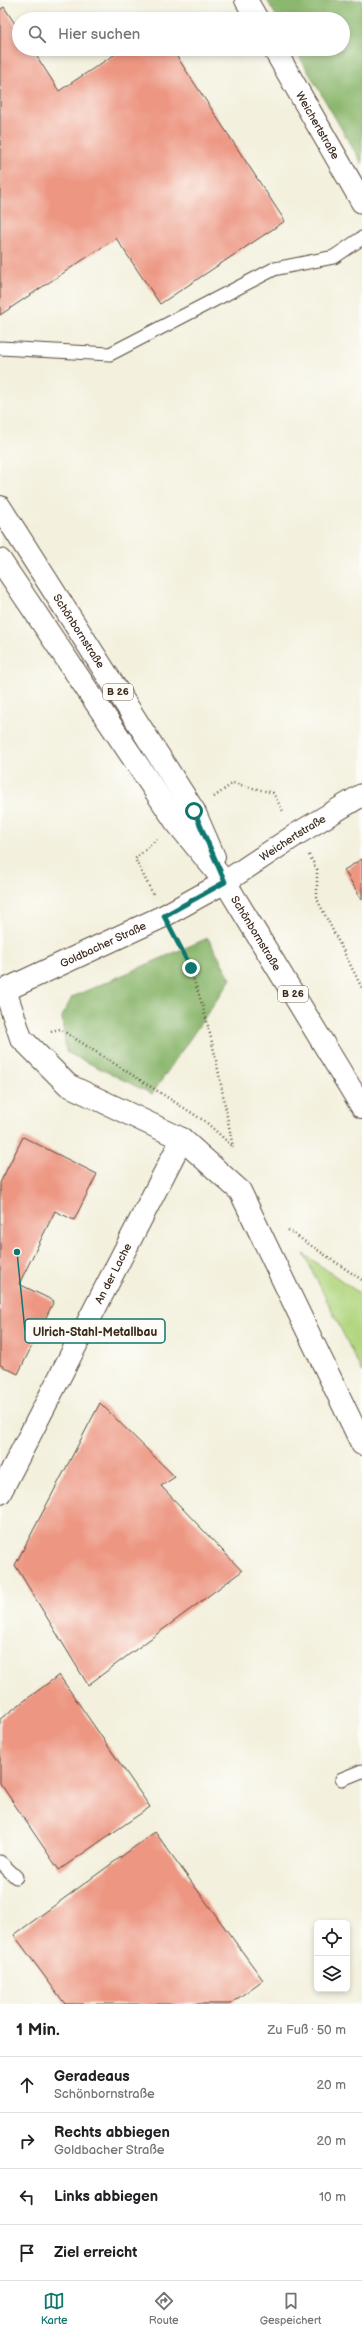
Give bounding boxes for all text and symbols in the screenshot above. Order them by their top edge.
search box [12,12,350,56]
icon: search [26,23,48,45]
text: Hier suchen [58,25,140,44]
street label: Weichertstraße [293,89,343,162]
street label: Schönbornstraße [51,591,108,671]
road number: B 26 [103,684,133,700]
route start [185,802,203,820]
street label: Weichertstraße [257,812,328,864]
street label: Schönbornstraße [228,893,284,973]
street label: Goldbacher Straße [58,919,149,970]
route end [182,959,200,977]
road number: B 26 [278,986,308,1002]
street label: An der Lache [92,1240,134,1306]
callout: Ulrich-Stahl-Metallbau [25,1319,165,1343]
text: Ulrich-Stahl-Metallbau [33,1325,157,1340]
map controls [314,1920,350,1992]
button: locate [314,1920,350,1956]
button: layers [314,1956,350,1992]
text: 1 Min. [16,2020,60,2040]
text: Zu Fuß · 50 m [268,2022,346,2038]
text: Geradeaus [54,2067,130,2086]
icon: ahead [16,2074,38,2096]
text: 20 m [316,2077,346,2093]
text: Schönbornstraße [54,2086,155,2102]
text: Rechts abbiegen [54,2123,170,2142]
icon: right [16,2130,38,2152]
text: 20 m [316,2133,346,2149]
text: Goldbacher Straße [54,2142,164,2158]
icon: left [16,2186,38,2208]
text: Links abbiegen [54,2187,158,2206]
text: 10 m [319,2189,346,2205]
icon: arrive [16,2242,38,2264]
text: Ziel erreicht [54,2243,137,2262]
tab: Karte [41,2290,68,2327]
tab: Route [149,2290,178,2327]
tab: Gespeichert [260,2290,321,2327]

